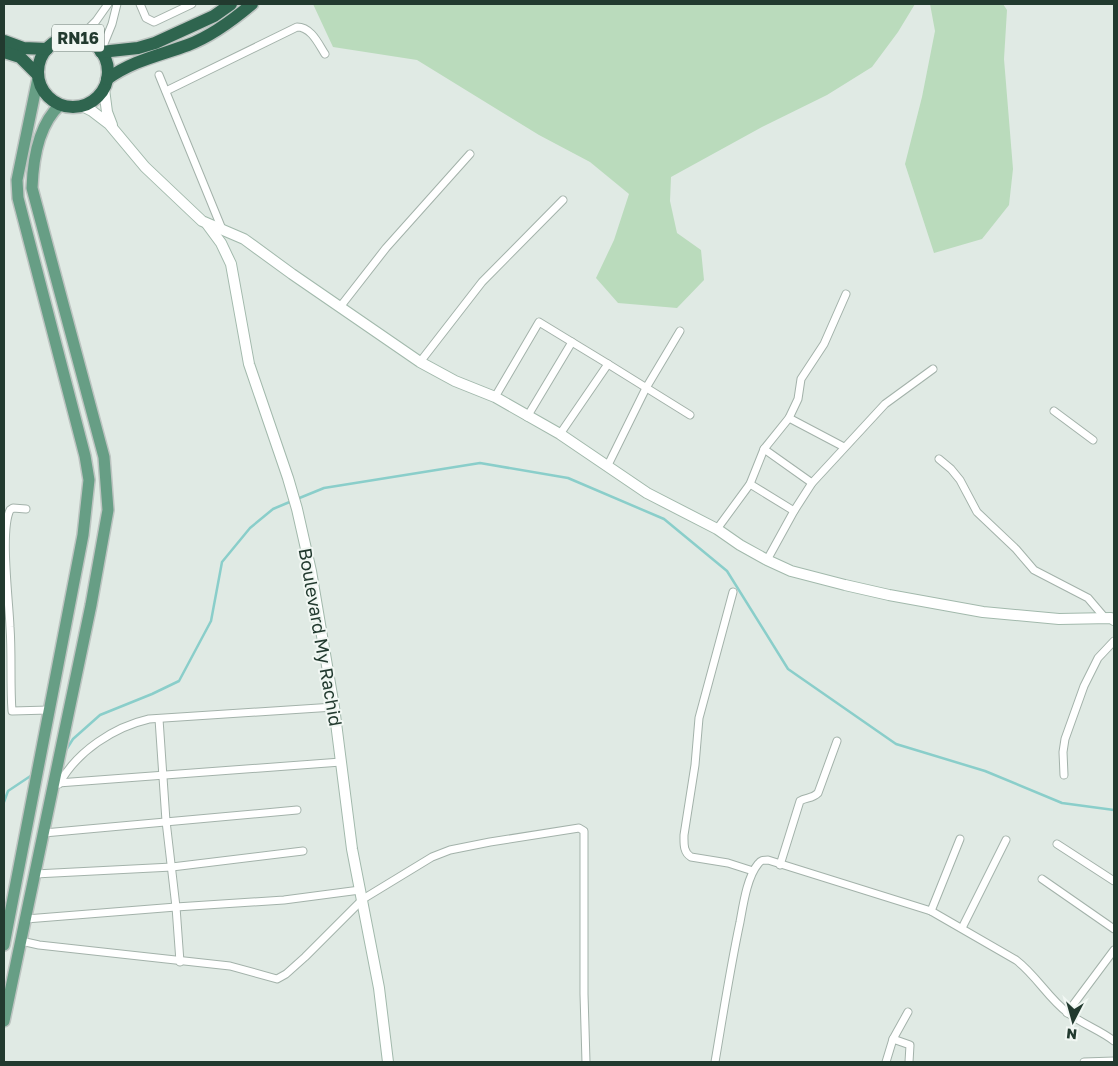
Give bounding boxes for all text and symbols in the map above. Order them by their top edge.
road number: RN16 [52,24,104,52]
street label: Boulevard My Rachid [294,546,348,728]
north arrow [1048,996,1098,1046]
text: N [1065,1025,1078,1043]

